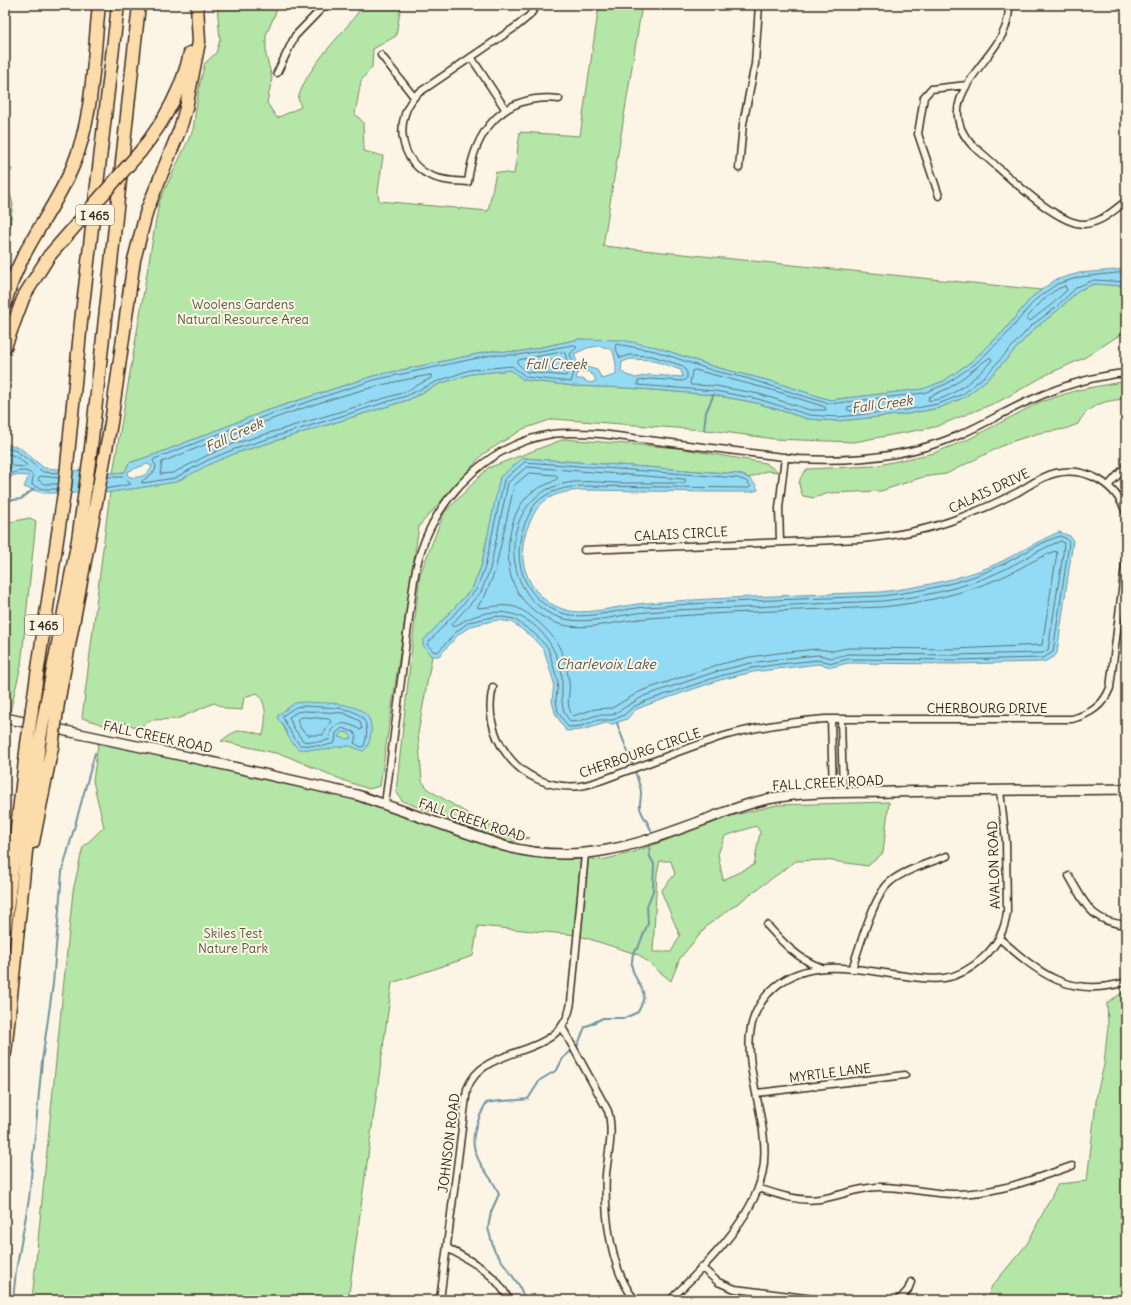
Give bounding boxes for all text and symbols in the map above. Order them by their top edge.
road number: I 465 [76,205,114,225]
park label: Woolens Gardens Natural Resource Area [177,296,309,328]
water label: Fall Creek [525,355,588,373]
water label: Fall Creek [850,391,915,417]
water label: Fall Creek [202,413,266,456]
street label: CALAIS DRIVE [946,465,1032,517]
street label: CALAIS CIRCLE [634,523,729,545]
road number: I 465 [25,615,63,635]
water label: Charlevoix Lake [556,655,657,673]
street label: CHERBOURG DRIVE [927,700,1048,717]
street label: FALL CREEK ROAD [102,717,214,757]
street label: CHERBOURG CIRCLE [577,724,703,782]
street label: FALL CREEK ROAD [772,772,884,794]
street label: FALL CREEK ROAD [416,795,528,845]
street label: AVALON ROAD [984,820,1004,910]
park label: Skiles Test Nature Park [198,925,268,957]
street label: MYRTLE LANE [788,1060,872,1086]
street label: JOHNSON ROAD [434,1092,464,1194]

